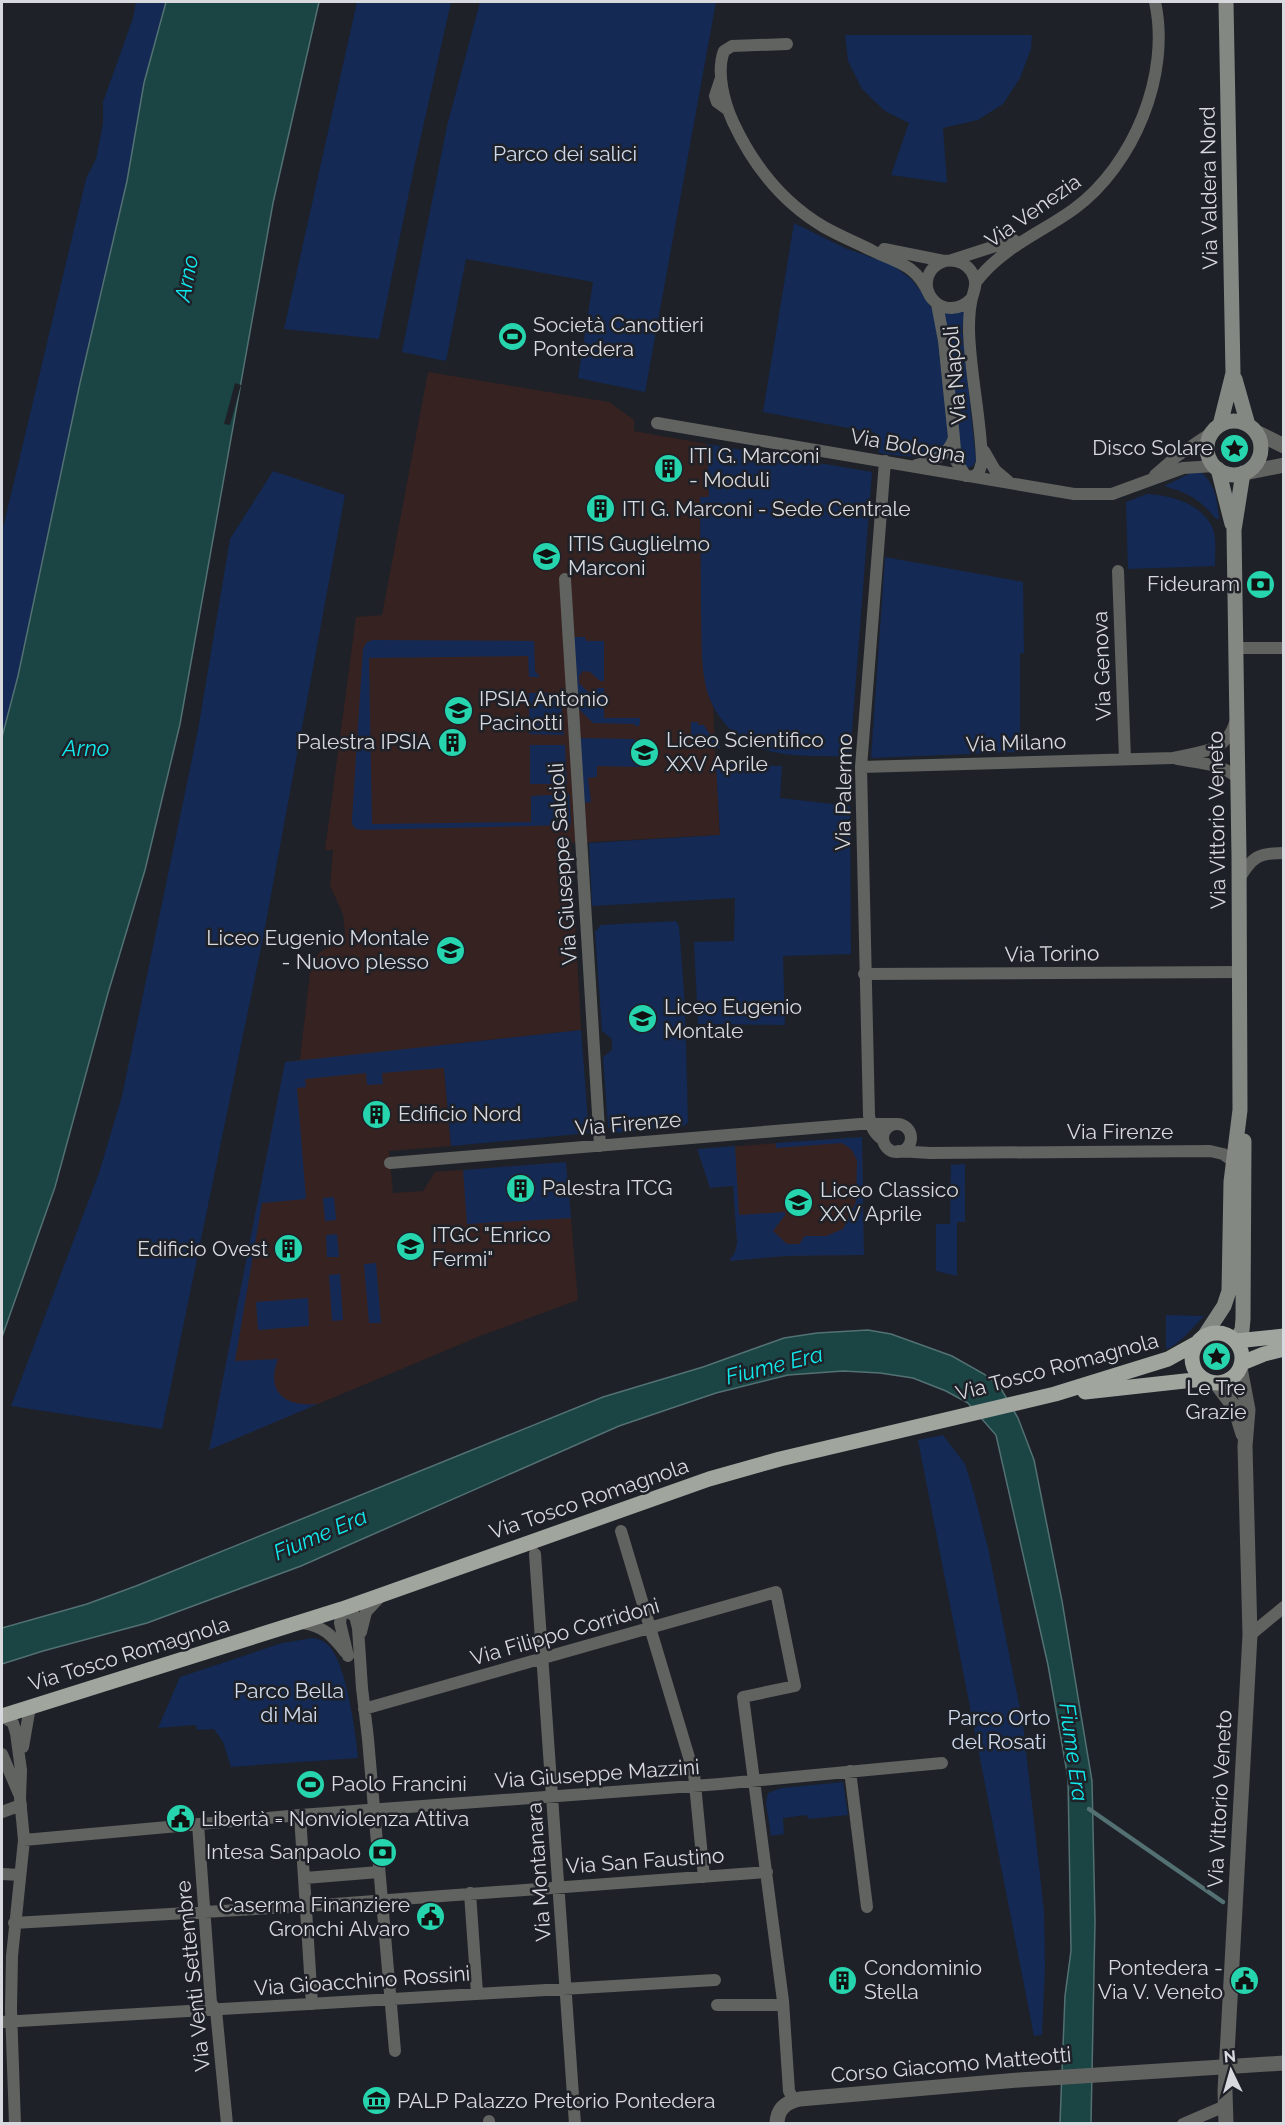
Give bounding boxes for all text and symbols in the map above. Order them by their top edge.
street label: Via Valdera Nord [1195,106,1222,270]
park label: Parco dei salici [493,141,637,166]
street label: Via Venezia [980,169,1085,253]
water label: Arno [169,253,203,304]
place label: Società Canottieri Pontedera [533,312,704,361]
sports icon: Società Canottieri Pontedera [496,321,528,353]
street label: Via Napoli [938,325,971,425]
street label: Via Bologna [848,423,968,468]
place icon: Disco Solare [1218,432,1250,464]
place label: Disco Solare [1092,435,1213,460]
place label: ITI G. Marconi - Moduli [689,443,819,492]
building icon: ITI G. Marconi - Moduli [652,452,684,484]
building icon: ITI G. Marconi - Sede Centrale [585,493,617,525]
place label: ITI G. Marconi - Sede Centrale [622,496,911,521]
place label: ITIS Guglielmo Marconi [568,531,710,580]
school or university icon: ITIS Guglielmo Marconi [531,540,563,572]
bank icon: Fideuram [1245,568,1277,600]
place label: Fideuram [1147,571,1240,596]
street label: Via Genova [1087,611,1116,721]
place label: IPSIA Antonio Pacinotti [479,686,608,735]
school or university icon: IPSIA Antonio Pacinotti [442,695,474,727]
building icon: Palestra IPSIA [436,726,468,758]
place label: Liceo Scientifico XXV Aprile [666,727,824,776]
street label: Via Milano [965,728,1067,757]
place label: Palestra IPSIA [297,729,431,754]
street label: Via Vittorio Veneto [1202,731,1231,909]
street label: Via Palermo [830,733,857,851]
water label: Arno [62,735,109,761]
school or university icon: Liceo Scientifico XXV Aprile [629,736,661,768]
street label: Via Giuseppe Salcioli [543,762,582,966]
place label: Liceo Eugenio Montale - Nuovo plesso [206,925,429,974]
school or university icon: Liceo Eugenio Montale - Nuovo plesso [434,934,466,966]
street label: Via Torino [1004,940,1100,967]
place label: Liceo Eugenio Montale [664,994,802,1043]
school or university icon: Liceo Eugenio Montale [627,1003,659,1035]
building icon: Edificio Nord [361,1098,393,1130]
place label: Edificio Nord [398,1101,521,1126]
street label: Via Firenze [574,1106,682,1141]
street label: Via Firenze [1067,1119,1173,1144]
building icon: Palestra ITCG [505,1172,537,1204]
place label: Palestra ITCG [542,1175,673,1200]
place label: Liceo Classico XXV Aprile [820,1177,959,1226]
school or university icon: Liceo Classico XXV Aprile [783,1186,815,1218]
place label: ITGC "Enrico Fermi" [432,1222,551,1271]
school or university icon: ITGC "Enrico Fermi" [395,1231,427,1263]
building icon: Edificio Ovest [273,1233,305,1265]
place label: Edificio Ovest [137,1236,268,1261]
street label: Via Tosco Romagnola [953,1327,1161,1406]
water label: Fiume Era [723,1340,825,1390]
place icon: Le Tre Grazie [1200,1341,1232,1373]
place label: Le Tre Grazie [1185,1375,1247,1424]
street label: Via Tosco Romagnola [486,1453,692,1544]
water label: Fiume Era [269,1503,371,1565]
street label: Via Filippo Corridoni [468,1593,662,1670]
street label: Via Tosco Romagnola [25,1611,232,1696]
park label: Parco Bella di Mai [234,1678,344,1727]
water label: Fiume Era [1054,1701,1094,1803]
park label: Parco Orto del Rosati [947,1705,1051,1754]
street label: Via Vittorio Veneto [1202,1709,1237,1889]
street label: Via Giuseppe Mazzini [494,1754,700,1793]
sports icon: Paolo Francini [294,1768,326,1800]
place label: Paolo Francini [331,1771,467,1796]
street label: Via Montanara [521,1802,556,1942]
public building icon: Libertà = Nonviolenza Attiva [164,1803,196,1835]
place label: Libertà = Nonviolenza Attiva [201,1806,469,1831]
bank icon: Intesa Sanpaolo [366,1836,398,1868]
place label: Intesa Sanpaolo [206,1839,361,1864]
street label: Via San Faustino [565,1842,725,1879]
street label: Via Venti Settembre [170,1879,215,2073]
place label: Caserma Finanziere Gronchi Alvaro [219,1892,410,1941]
public building icon: Caserma Finanziere Gronchi Alvaro [415,1901,447,1933]
place label: Condominio Stella [864,1955,982,2004]
place label: Pontedera - Via V. Veneto [1098,1955,1223,2004]
street label: Via Gioacchino Rossini [253,1960,471,2001]
building icon: Condominio Stella [827,1964,859,1996]
public building icon: Pontedera - Via V. Veneto [1228,1964,1260,1996]
north arrow [1201,2041,1261,2101]
street label: Corso Giacomo Matteotti [830,2042,1072,2087]
text: N [1223,2047,1237,2067]
museum icon: PALP Palazzo Pretorio Pontedera [360,2085,392,2117]
place label: PALP Palazzo Pretorio Pontedera [397,2088,715,2113]

